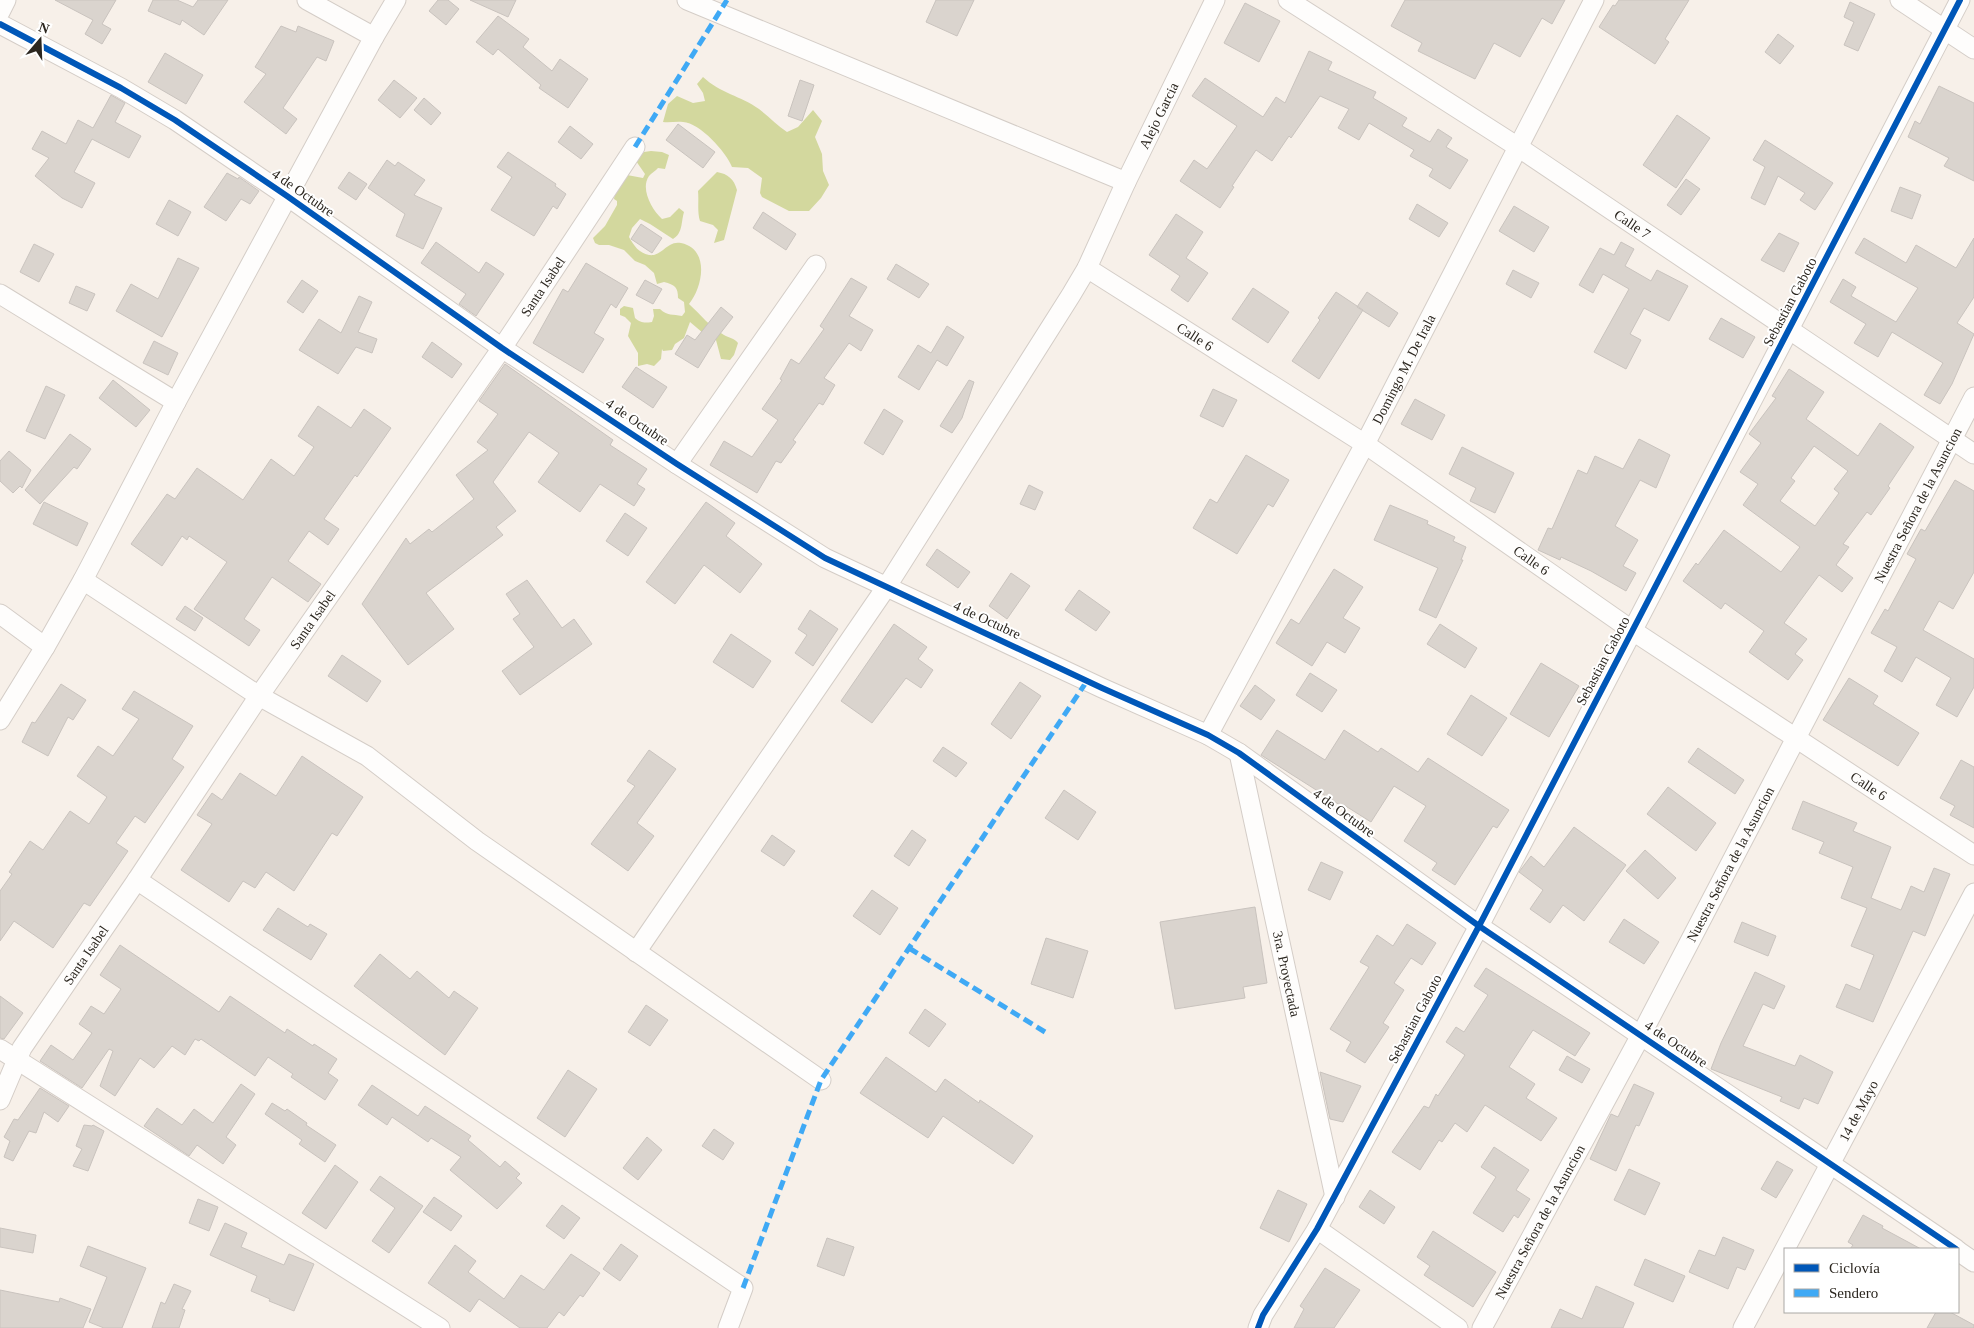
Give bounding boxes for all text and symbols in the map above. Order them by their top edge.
north arrow [15,15,65,65]
text: N [37,19,51,37]
street label: Alejo Garcia [1136,79,1181,151]
street label: 4 de Octubre [269,166,337,220]
street label: Calle 7 [1612,207,1653,241]
street label: Santa Isabel [518,254,568,319]
street label: Sebastian Gaboto [1760,255,1820,349]
street label: Domingo M. De Irala [1369,311,1439,426]
street label: Calle 6 [1174,319,1216,354]
street label: 4 de Octubre [603,396,671,448]
street label: Nuestra Señora de la Asuncion [1871,425,1964,585]
street label: Calle 6 [1511,543,1552,578]
street label: Santa Isabel [287,587,338,652]
street label: 4 de Octubre [951,598,1023,642]
street label: Sebastian Gaboto [1573,614,1633,708]
street label: Calle 6 [1848,769,1890,803]
street label: Nuestra Señora de la Asuncion [1684,784,1777,944]
street label: 4 de Octubre [1310,786,1378,840]
street label: Santa Isabel [60,923,111,987]
street label: 3ra. Proyectada [1270,930,1303,1019]
street label: Sebastian Gaboto [1385,972,1445,1066]
street label: 4 de Octubre [1642,1018,1710,1070]
street label: 14 de Mayo [1836,1078,1881,1144]
street label: Nuestra Señora de la Asuncion [1492,1142,1587,1301]
legend [1784,1248,1959,1313]
text: Ciclovía [1829,1260,1880,1276]
text: Sendero [1829,1285,1878,1301]

